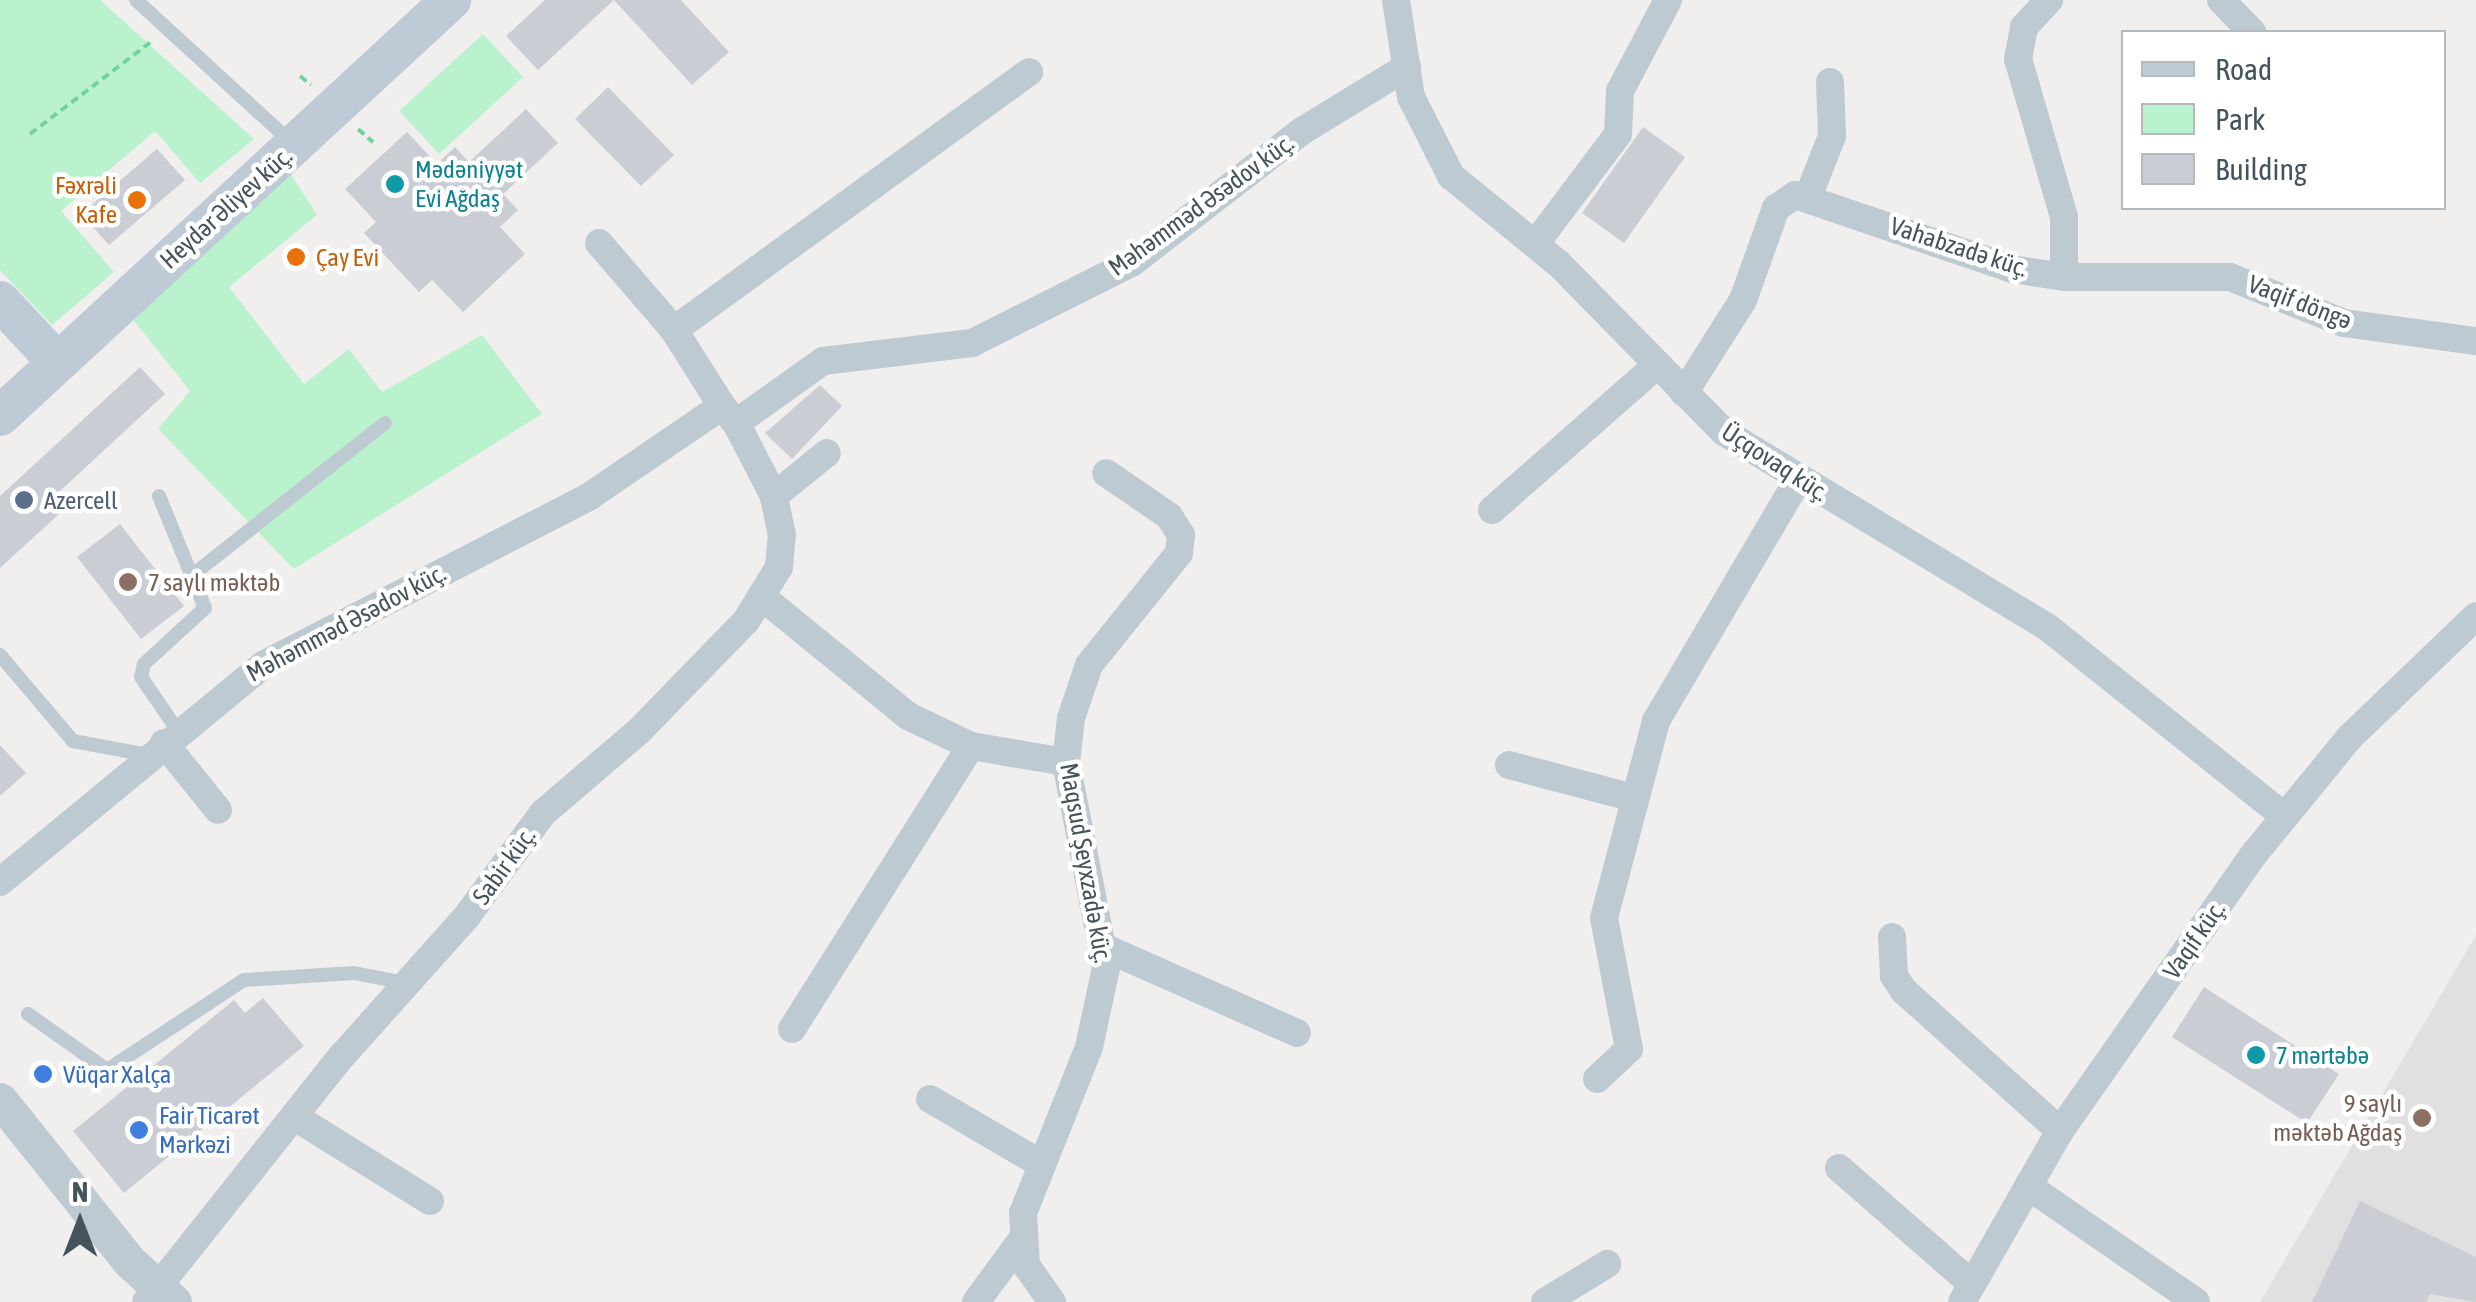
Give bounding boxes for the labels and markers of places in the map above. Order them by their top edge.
place label: Mədəniyyət Evi Ağdaş [415,155,523,214]
place label: Fəxrəli Kafe [55,171,117,230]
marker: Mədəniyyət Evi Ağdaş [384,173,406,195]
marker: Fəxrəli Kafe [126,189,148,211]
place label: Çay Evi [316,242,379,272]
marker: Çay Evi [285,246,307,268]
place label: Azercell [44,485,118,515]
marker: Azercell [13,489,35,511]
place label: 7 saylı məktəb [148,567,280,597]
marker: 7 saylı məktəb [117,571,139,593]
place label: 7 mərtəbə [2276,1040,2369,1070]
marker: 7 mərtəbə [2245,1044,2267,1066]
place label: Vüqar Xalça [63,1059,171,1089]
marker: Vüqar Xalça [32,1063,54,1085]
place label: 9 saylı məktəb Ağdaş [2273,1089,2402,1148]
place label: Fair Ticarət Mərkəzi [159,1101,260,1160]
marker: 9 saylı məktəb Ağdaş [2411,1107,2433,1129]
marker: Fair Ticarət Mərkəzi [128,1119,150,1141]

